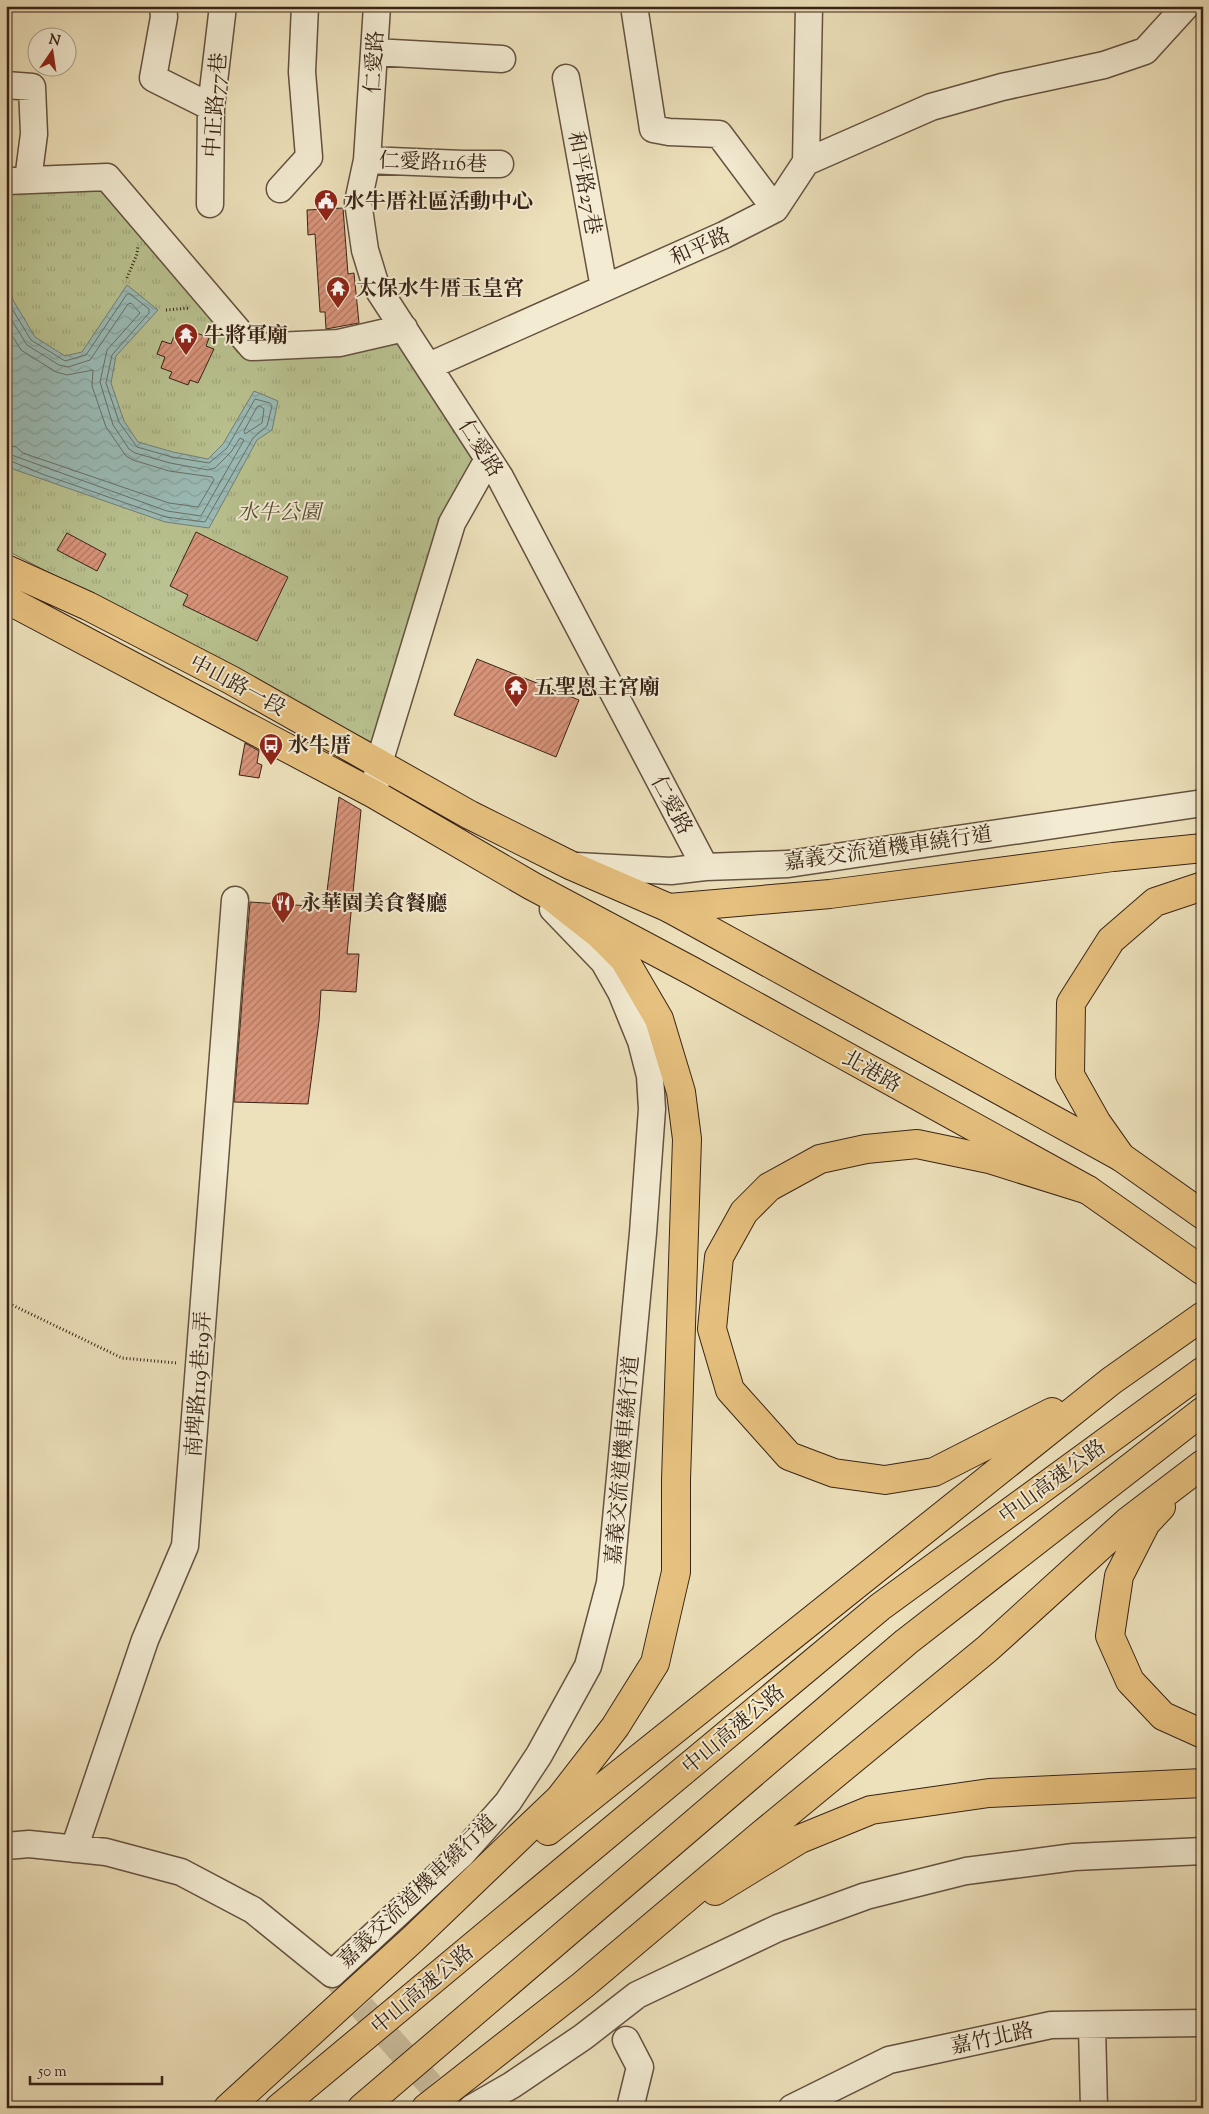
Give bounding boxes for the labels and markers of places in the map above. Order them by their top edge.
public building icon: 水牛厝社區活動中心 [313,188,339,222]
place label: 水牛厝社區活動中心 [344,188,533,218]
temple icon: 太保水牛厝玉皇宮 [325,275,351,309]
place label: 太保水牛厝玉皇宮 [356,275,524,305]
temple icon: 牛將軍廟 [173,322,199,356]
place label: 牛將軍廟 [204,322,288,352]
temple icon: 五聖恩主宮廟 [503,674,529,708]
place label: 五聖恩主宮廟 [534,674,660,704]
bus stop icon: 水牛厝 [258,732,284,766]
place label: 水牛厝 [288,732,351,762]
restaurant icon: 永華園美食餐廳 [270,890,296,924]
place label: 永華園美食餐廳 [300,890,447,920]

